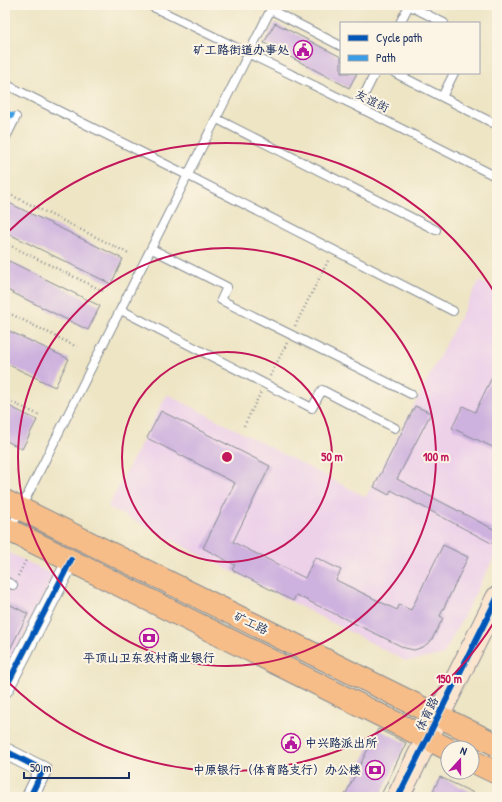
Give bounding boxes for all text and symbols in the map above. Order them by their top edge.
legend [340,22,480,74]
text: Cycle path [376,29,422,46]
public building icon: 矿工路街道办事处 [292,39,314,61]
place label: 矿工路街道办事处 [193,41,289,58]
text: Path [376,49,396,66]
street label: 友谊街 [352,85,392,116]
text: 50 m [321,448,343,465]
text: 100 m [423,448,449,465]
centre of rings [220,450,234,464]
street label: 矿工路 [231,607,271,638]
bank icon: 平顶山卫东农村商业银行 [138,627,160,649]
place label: 平顶山卫东农村商业银行 [83,649,215,666]
text: 150 m [436,670,462,687]
street label: 体育路 [411,694,442,734]
public building icon: 中兴路派出所 [280,732,302,754]
place label: 中兴路派出所 [305,734,378,751]
north arrow [440,740,480,780]
text: N [458,743,469,758]
scale bar [24,754,129,780]
text: 50 m [30,759,51,776]
bank icon: 中原银行（体育路支行）办公楼 [364,759,386,781]
place label: 中原银行（体育路支行）办公楼 [193,761,361,778]

